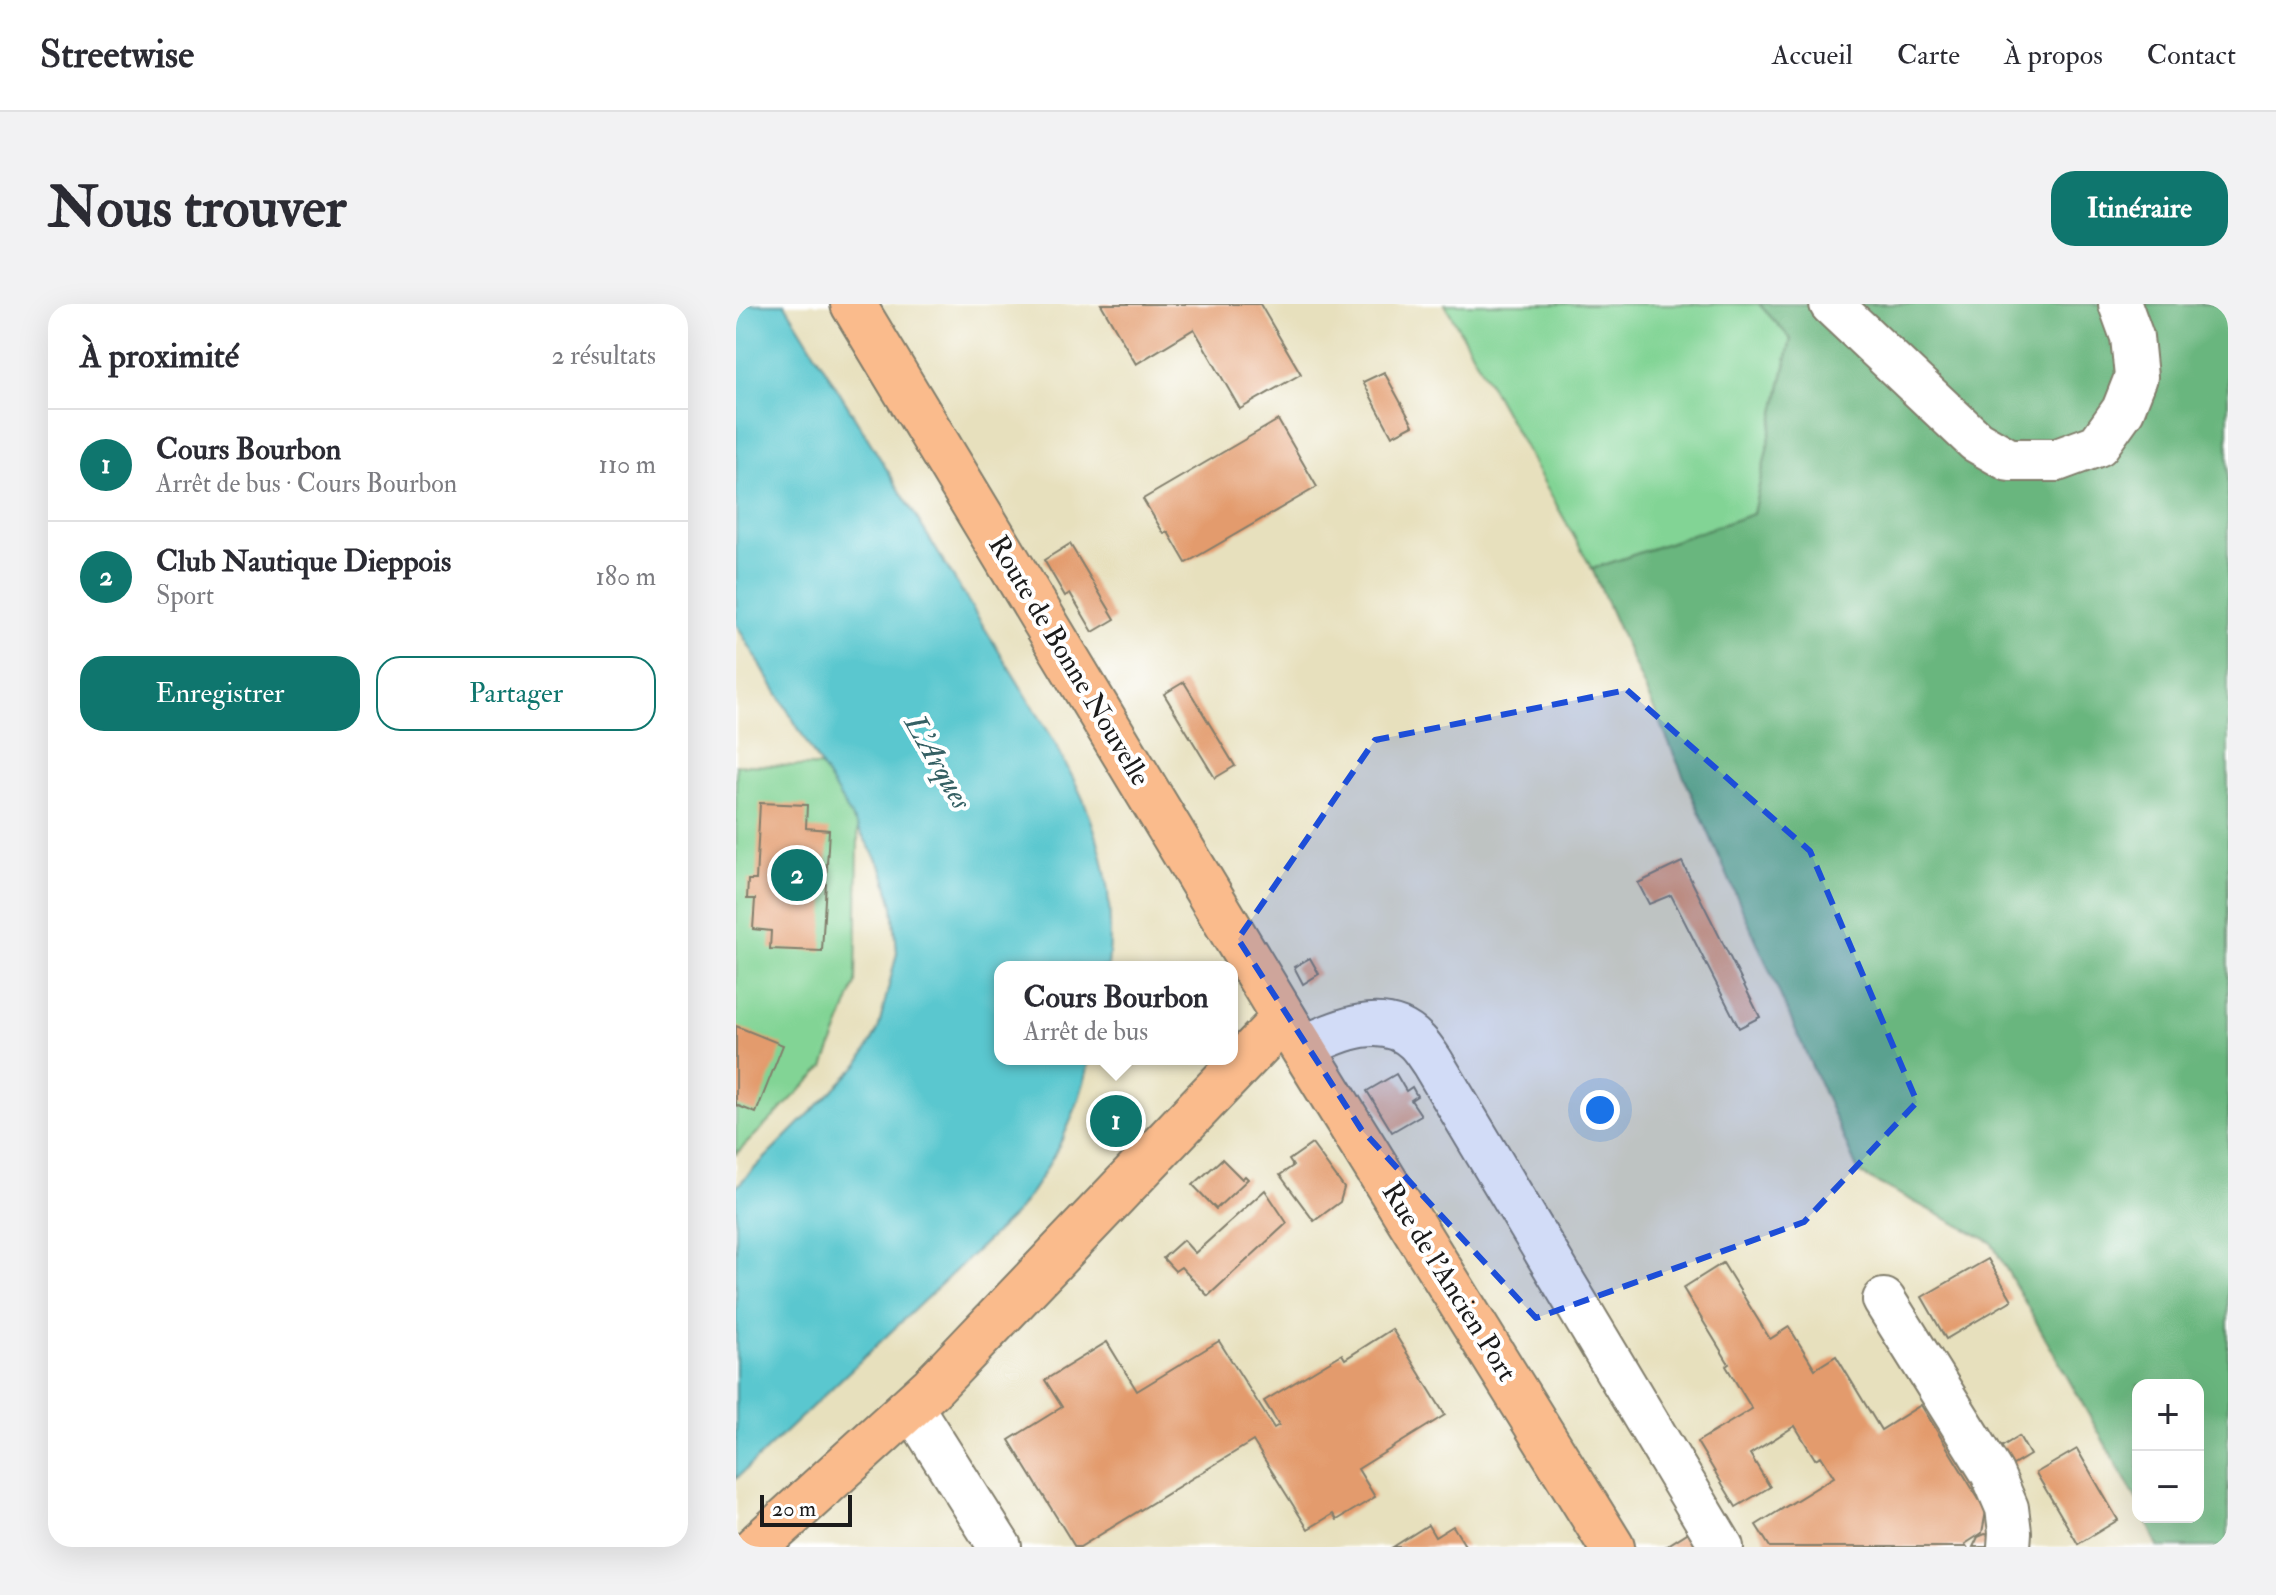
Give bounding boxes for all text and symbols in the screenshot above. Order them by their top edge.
text: Streetwise [40,31,194,79]
text: Accueil [1772,38,1853,73]
text: Carte [1897,38,1960,73]
text: À propos [2004,38,2103,73]
text: Contact [2147,38,2236,73]
button: Itinéraire [2051,171,2228,246]
text: Nous trouver [48,173,346,244]
text: À proximité [80,335,239,378]
text: 2 résultats [552,340,656,372]
text: Cours Bourbon [156,431,341,468]
text: 1 [101,449,111,481]
text: 110 m [599,449,656,481]
text: Arrêt de bus · Cours Bourbon [156,468,457,500]
street label: Route de Bonne Nouvelle [980,529,1158,793]
text: Club Nautique Dieppois [156,543,451,580]
text: 2 [99,561,113,593]
text: 180 m [596,561,656,593]
text: Sport [156,580,214,612]
button: Enregistrer [80,656,360,731]
button: Partager [376,656,656,731]
water label: L'Arques [896,707,980,817]
pin: 2 [771,845,823,905]
popup [994,961,1238,1065]
text: Cours Bourbon [1023,979,1209,1016]
text: Arrêt de bus [1023,1016,1148,1048]
your location [1580,1090,1620,1130]
pin: 1 [1090,1091,1142,1151]
street label: Rue de l'Ancien Port [1374,1176,1524,1388]
map controls [2132,1379,2204,1523]
button: + [2132,1379,2204,1451]
button: − [2132,1451,2204,1523]
scale bar [760,1491,852,1527]
text: 20 m [772,1495,816,1523]

